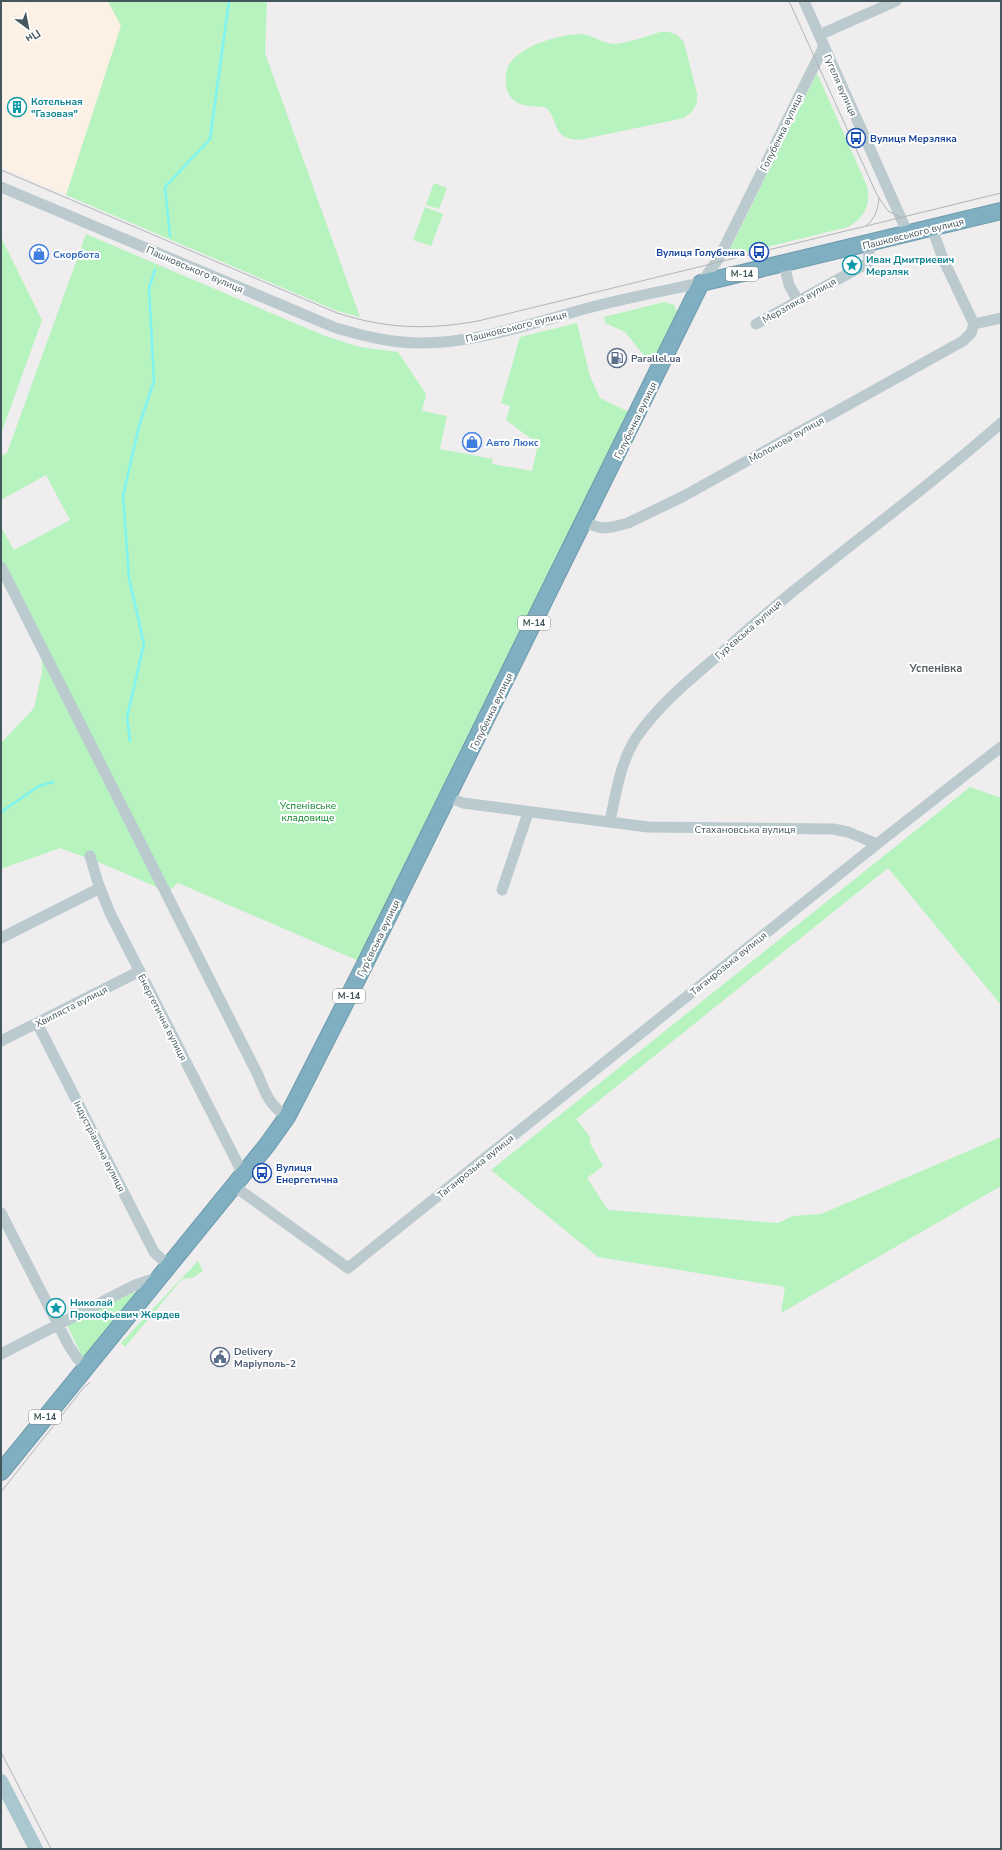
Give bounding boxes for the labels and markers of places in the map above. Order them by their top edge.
place label: Котельная "Газовая" [31,95,83,121]
building icon: Котельная "Газовая" [6,96,28,118]
bus stop icon: Вулиця Мерзляка [845,127,867,149]
place label: Вулиця Мерзляка [870,132,957,146]
bus stop icon: Вулиця Голубенка [748,241,770,263]
shop icon: Скорбота [28,243,50,265]
place label: Вулиця Голубенка [656,246,745,260]
place label: Скорбота [53,248,100,262]
place label: Иван Дмитриевич Мерзляк [866,253,955,279]
place icon: Иван Дмитриевич Мерзляк [841,254,863,276]
fuel station icon: Parallel.ua [606,347,628,369]
place label: Parallel.ua [631,352,681,366]
shop icon: Авто Люкс [461,431,483,453]
place label: Авто Люкс [486,436,539,450]
place label: Вулиця Енергетична [276,1161,338,1187]
bus stop icon: Вулиця Енергетична [251,1162,273,1184]
place label: Николай Прокофьевич Жердев [70,1296,180,1322]
place icon: Николай Прокофьевич Жердев [45,1297,67,1319]
place label: Delivery Марiуполь-2 [234,1345,296,1371]
public building icon: Delivery Марiуполь-2 [209,1346,231,1368]

